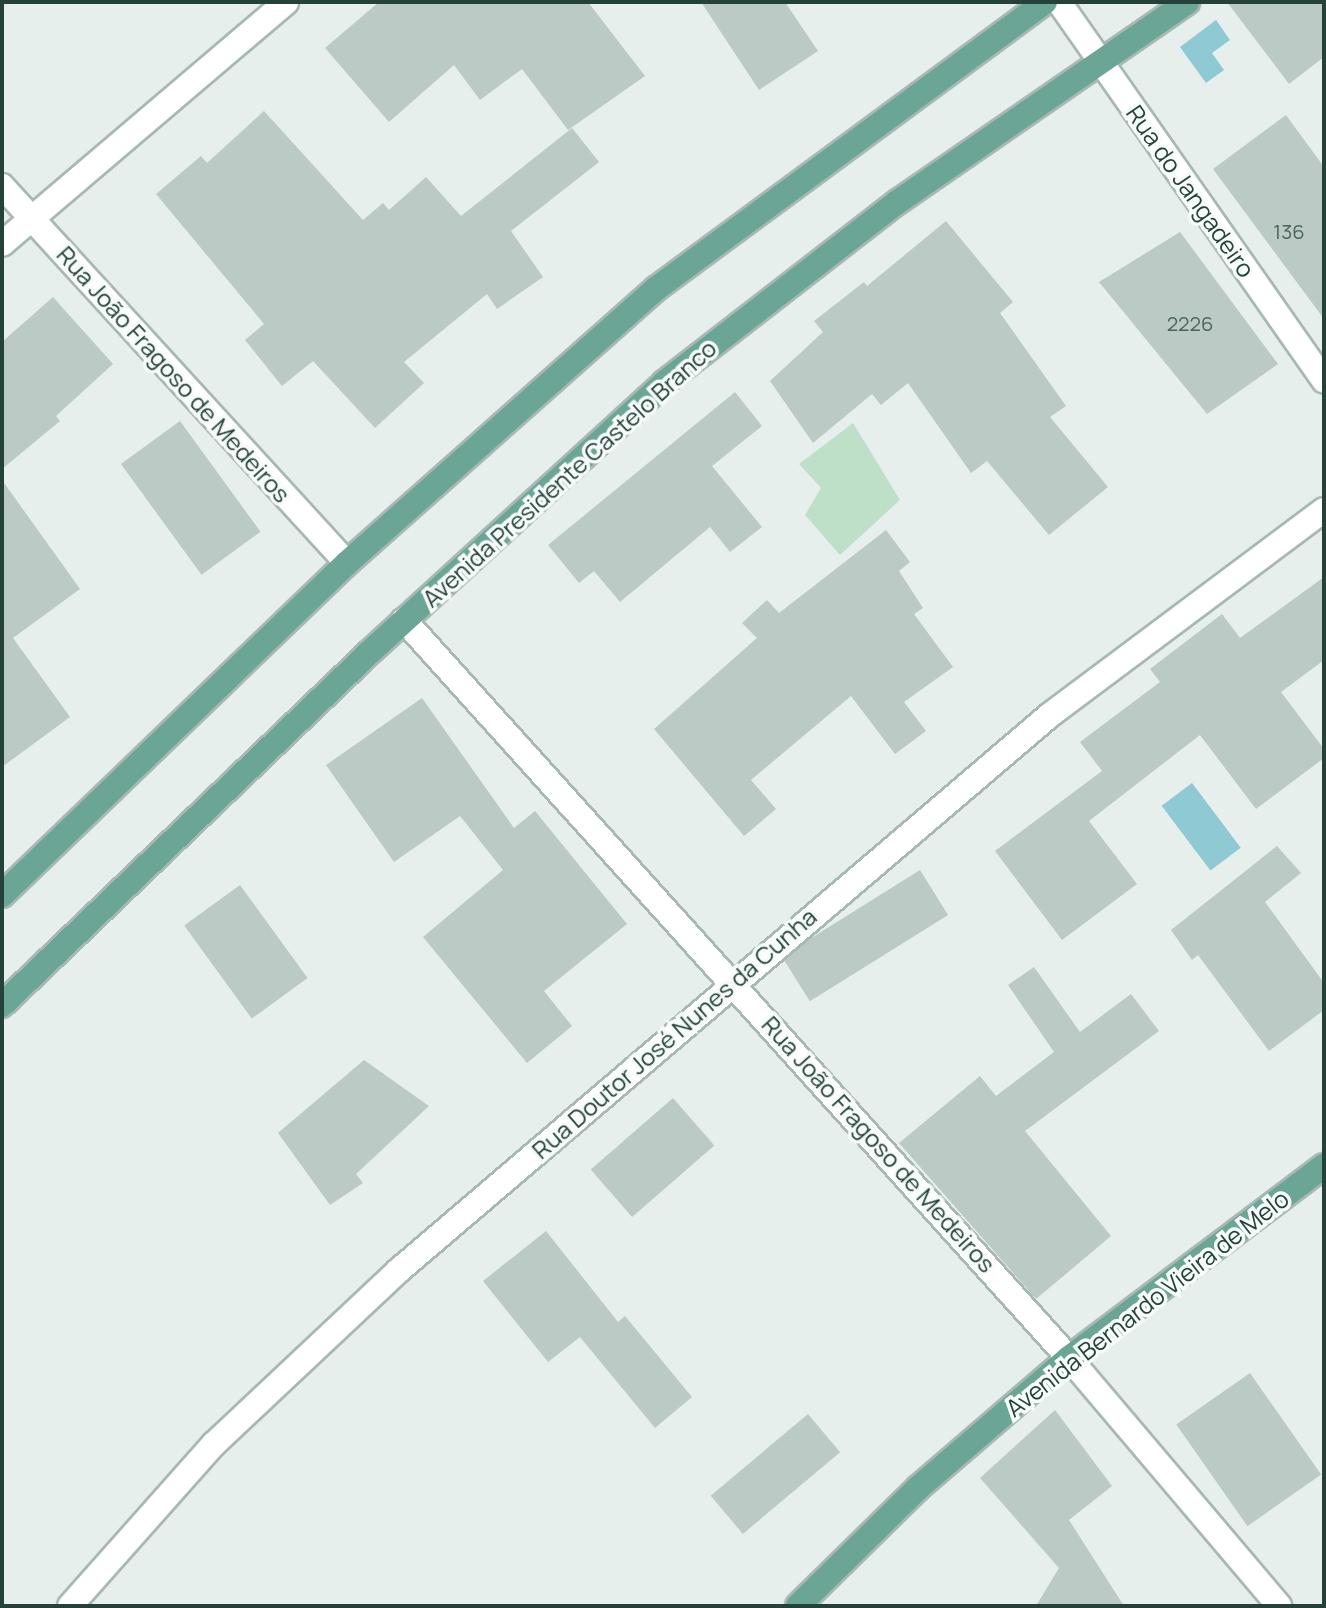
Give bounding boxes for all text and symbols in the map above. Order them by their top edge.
street label: Rua do Jangadeiro [1121,99,1261,283]
house number: 136 [1273,219,1305,243]
street label: Rua João Fragoso de Medeiros [51,240,297,508]
house number: 2226 [1167,311,1213,335]
street label: Avenida Presidente Castelo Branco [416,333,722,613]
street label: Rua Doutor José Nunes da Cunha [526,902,822,1164]
street label: Rua João Fragoso de Medeiros [756,1010,1002,1278]
street label: Avenida Bernardo Vieira de Melo [1000,1184,1294,1422]

